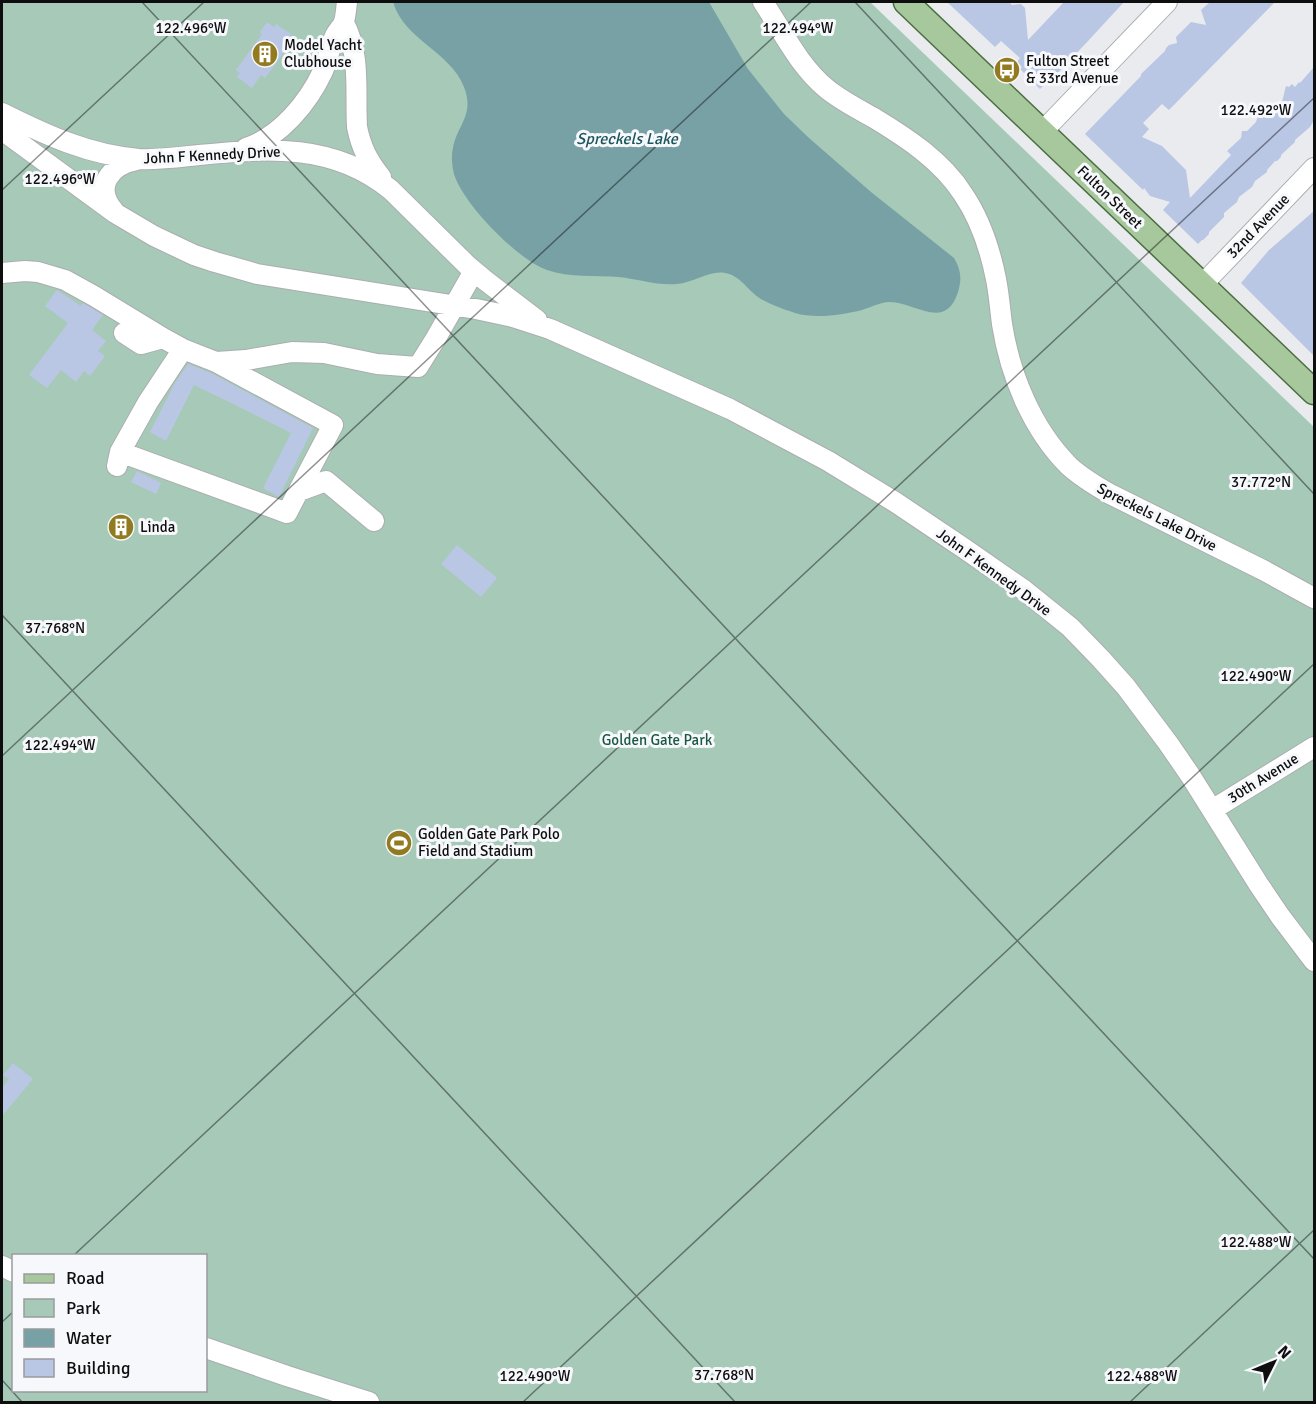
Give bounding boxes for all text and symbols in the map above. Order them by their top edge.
text: 122.496°W [156,19,227,37]
text: 122.494°W [763,19,834,37]
place label: Model Yacht Clubhouse [284,36,362,71]
building icon: Model Yacht Clubhouse [250,39,280,69]
place label: Fulton Street & 33rd Avenue [1026,52,1118,87]
bus stop icon: Fulton Street & 33rd Avenue [992,55,1022,85]
text: 122.492°W [1221,101,1292,119]
water label: Spreckels Lake [576,129,679,149]
street label: John F Kennedy Drive [143,142,281,168]
street label: Fulton Street [1074,162,1146,232]
text: 122.496°W [25,170,96,188]
street label: 32nd Avenue [1223,190,1293,262]
text: 37.772°N [1231,473,1291,491]
street label: Spreckels Lake Drive [1094,479,1220,555]
building icon: Linda [106,512,136,542]
place label: Linda [140,518,175,536]
street label: John F Kennedy Drive [933,524,1055,620]
text: 37.768°N [25,619,85,637]
text: 122.490°W [1221,667,1292,685]
park label: Golden Gate Park [602,731,713,749]
text: 122.494°W [25,736,96,754]
street label: 30th Avenue [1224,749,1302,807]
place label: Golden Gate Park Polo Field and Stadium [418,825,560,860]
sports icon: Golden Gate Park Polo Field and Stadium [384,828,414,858]
text: 122.488°W [1221,1233,1292,1251]
legend [12,1254,207,1392]
text: Road [66,1267,105,1289]
text: Park [66,1297,101,1319]
text: Water [66,1327,112,1349]
north arrow [1244,1332,1304,1392]
text: N [1273,1342,1295,1363]
text: Building [66,1357,130,1379]
text: 37.768°N [694,1366,754,1384]
text: 122.490°W [500,1367,571,1385]
text: 122.488°W [1107,1367,1178,1385]

